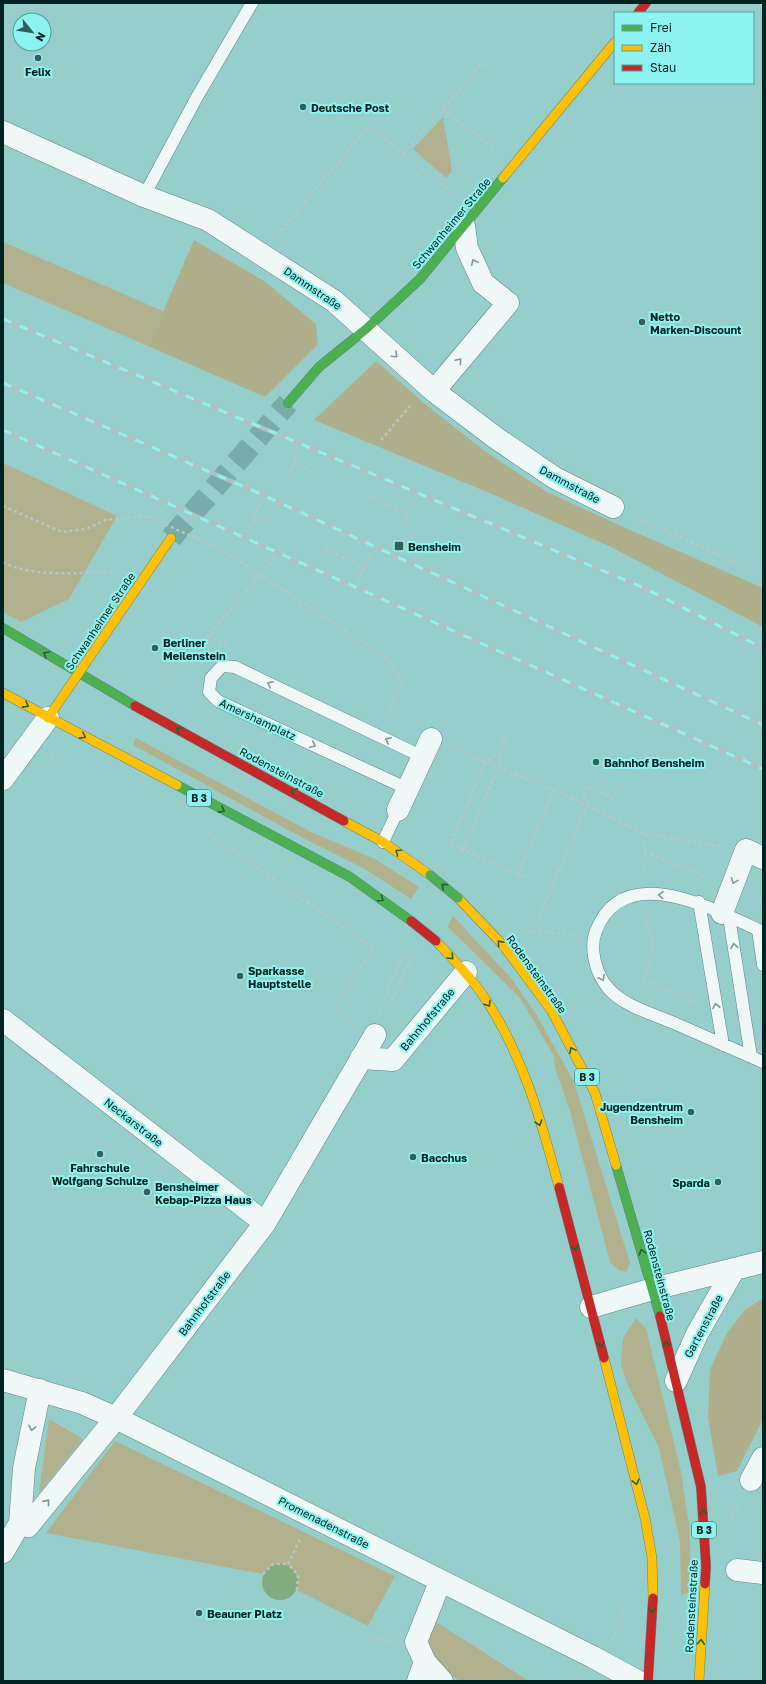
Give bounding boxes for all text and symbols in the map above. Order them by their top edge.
north arrow [12,12,52,52]
legend [614,12,754,84]
text: Frei [650,20,672,35]
text: N [33,30,49,44]
text: Zäh [650,40,671,55]
marker: Felix [33,53,43,63]
text: Stau [650,60,676,75]
place label: Felix [25,65,52,78]
place label: Deutsche Post [311,101,390,114]
marker: Deutsche Post [298,102,308,112]
street label: Schwanheimer Straße [409,175,493,271]
one-way arrow [470,259,478,266]
street label: Dammstraße [282,264,344,312]
place label: Netto Marken-Discount [650,310,742,336]
marker: Netto Marken-Discount [637,317,647,327]
one-way arrow [390,350,398,358]
one-way arrow [455,358,462,366]
street label: Dammstraße [537,463,603,505]
marker: Bensheim [393,540,405,552]
place label: Bensheim [408,540,461,553]
street label: Schwanheimer Straße [62,570,138,672]
place label: Berliner Meilenstein [163,636,226,662]
marker: Berliner Meilenstein [150,643,160,653]
one-way arrow [43,651,50,658]
one-way arrow [267,681,275,689]
street label: Amershamplatz [218,696,299,743]
one-way arrow [21,701,29,708]
one-way arrow [176,727,183,734]
one-way arrow [78,731,86,739]
one-way arrow [384,737,392,745]
one-way arrow [308,740,316,748]
street label: Rodensteinstraße [238,744,326,800]
place label: Bahnhof Bensheim [604,756,705,769]
marker: Bahnhof Bensheim [591,757,601,767]
one-way arrow [290,789,298,796]
road number: B 3 [187,790,211,806]
one-way arrow [218,806,225,813]
one-way arrow [396,850,403,857]
one-way arrow [730,878,738,885]
one-way arrow [441,884,449,891]
one-way arrow [658,891,664,899]
one-way arrow [376,894,383,901]
street label: Rodensteinstraße [504,932,570,1016]
one-way arrow [498,940,505,947]
one-way arrow [730,943,739,949]
one-way arrow [446,952,454,960]
place label: Sparkasse Hauptstelle [248,964,312,990]
marker: Sparkasse Hauptstelle [235,971,245,981]
one-way arrow [597,974,605,981]
street label: Bahnhofstraße [397,985,457,1053]
one-way arrow [484,1000,491,1007]
one-way arrow [713,1003,721,1009]
one-way arrow [570,1047,577,1054]
road number: B 3 [575,1069,599,1085]
street label: Neckarstraße [102,1095,166,1149]
place label: Jugendzentrum Bensheim [600,1100,683,1126]
marker: Jugendzentrum Bensheim [686,1107,696,1117]
one-way arrow [534,1119,543,1126]
marker: Fahrschule Wolfgang Schulze [95,1149,105,1159]
place label: Bacchus [421,1151,467,1164]
marker: Bacchus [408,1152,418,1162]
place label: Fahrschule Wolfgang Schulze [52,1161,149,1187]
place label: Sparda [672,1176,710,1189]
marker: Sparda [713,1177,723,1187]
place label: Bensheimer Kebap-Pizza Haus [155,1180,252,1206]
marker: Bensheimer Kebap-Pizza Haus [142,1187,152,1197]
street label: Rodensteinstraße [642,1228,678,1322]
one-way arrow [570,1244,579,1251]
one-way arrow [638,1249,647,1256]
street label: Bahnhofstraße [175,1268,233,1338]
street label: Gartenstraße [681,1292,725,1360]
one-way arrow [662,1340,671,1347]
one-way arrow [596,1341,605,1348]
one-way arrow [29,1425,37,1432]
one-way arrow [631,1478,640,1485]
street label: Promenadenstraße [276,1493,372,1551]
one-way arrow [43,1500,50,1507]
one-way arrow [698,1509,707,1515]
road number: B 3 [692,1522,716,1538]
street label: Rodensteinstraße [682,1559,700,1653]
place label: Beauner Platz [207,1607,282,1620]
one-way arrow [648,1607,657,1613]
marker: Beauner Platz [194,1608,204,1618]
one-way arrow [697,1639,706,1645]

